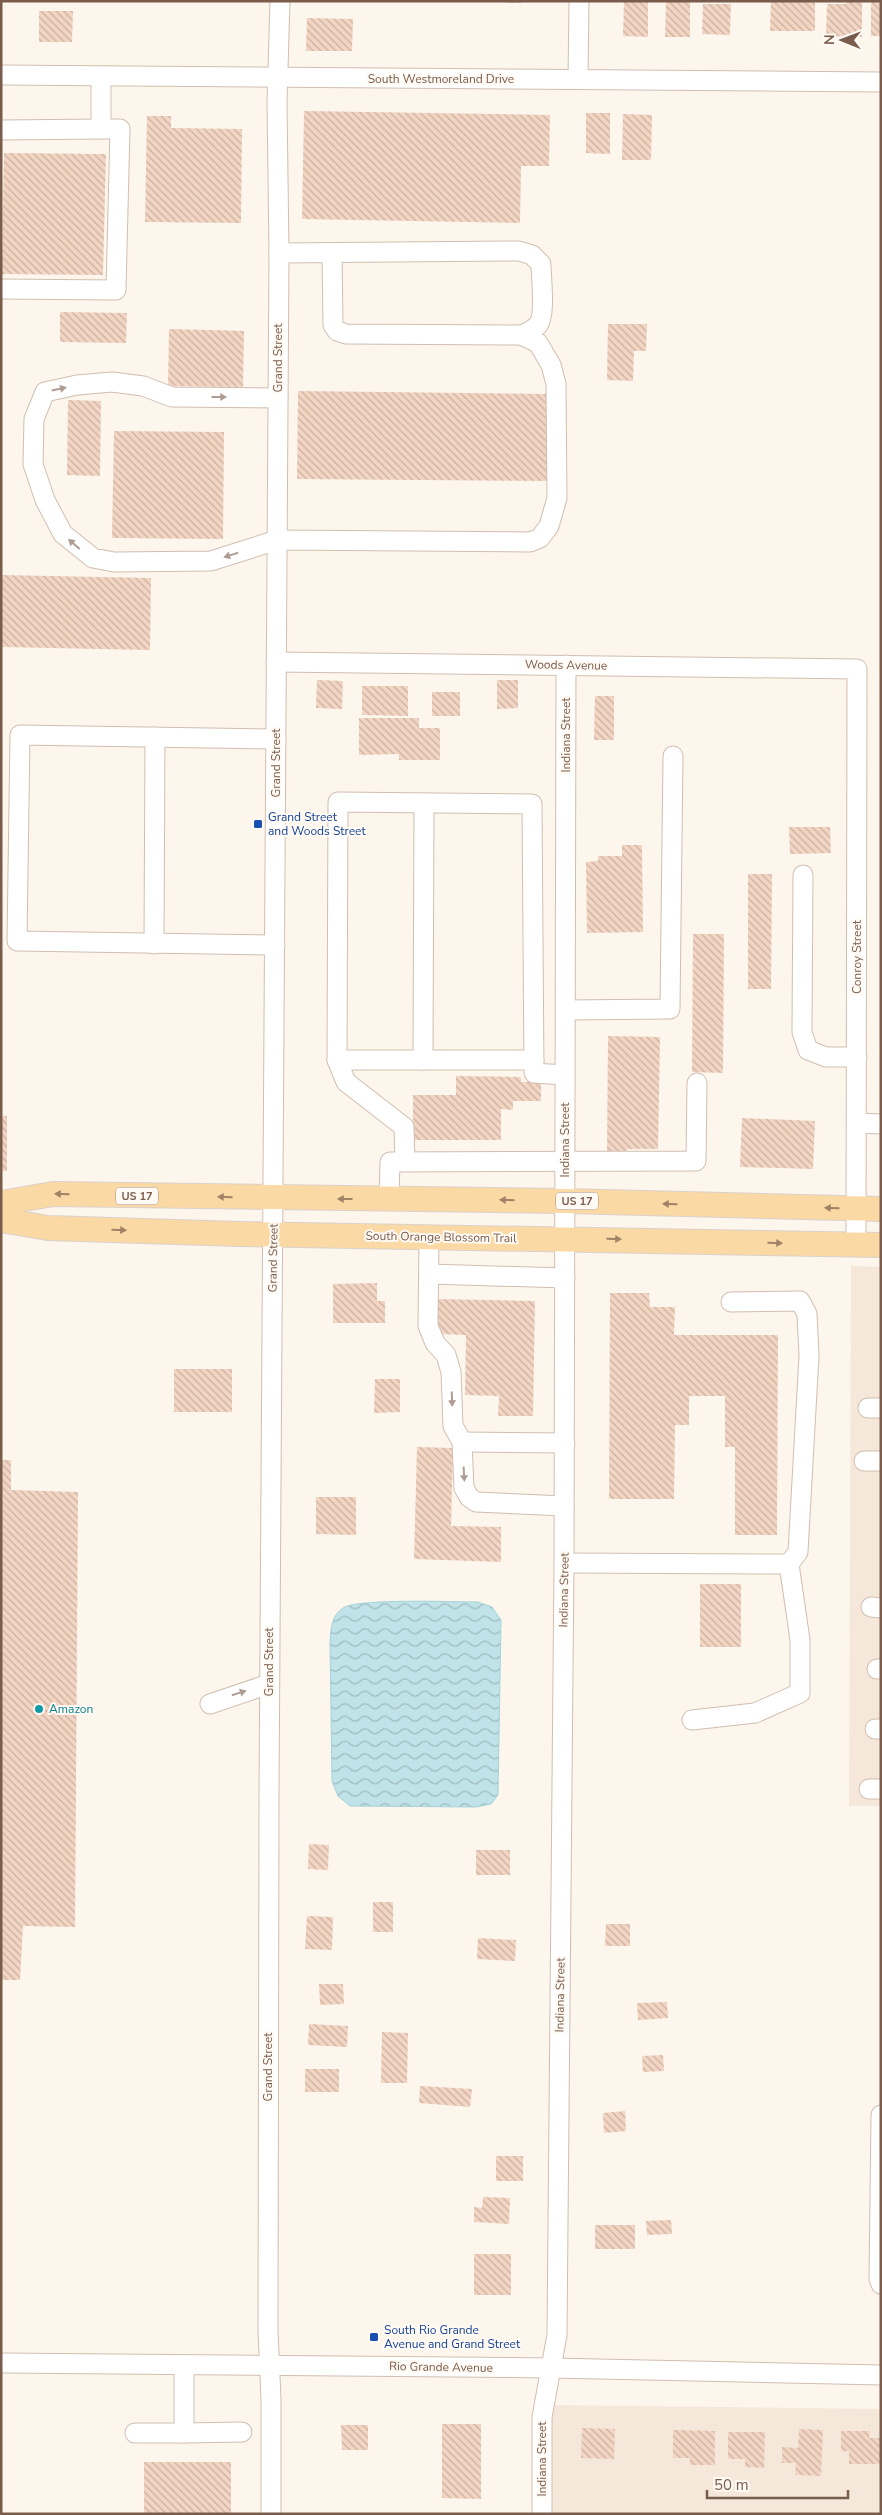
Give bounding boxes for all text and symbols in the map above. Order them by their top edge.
north arrow [817,15,867,65]
text: N [820,34,839,45]
street label: South Westmoreland Drive [368,71,514,87]
street label: Grand Street [270,323,286,392]
one-way arrow [52,385,67,393]
one-way arrow [211,393,227,401]
one-way arrow [69,538,81,550]
one-way arrow [223,552,238,559]
street label: Woods Avenue [525,656,607,674]
street label: Indiana Street [558,697,574,773]
street label: Grand Street [268,728,284,797]
place label: Grand Street and Woods Street [268,809,366,839]
marker: Grand Street and Woods Street [252,818,264,830]
street label: Conroy Street [849,919,865,994]
street label: Indiana Street [557,1102,573,1178]
road number: US 17 [116,1188,158,1204]
one-way arrow [54,1190,70,1198]
road number: US 17 [556,1192,598,1210]
one-way arrow [216,1193,232,1201]
one-way arrow [336,1195,352,1203]
one-way arrow [499,1196,515,1204]
one-way arrow [661,1200,677,1208]
one-way arrow [824,1204,840,1212]
street label: Grand Street [264,1223,282,1293]
one-way arrow [111,1226,127,1234]
street label: South Orange Blossom Trail [365,1228,517,1246]
one-way arrow [606,1236,622,1244]
one-way arrow [767,1239,783,1247]
one-way arrow [448,1392,456,1408]
one-way arrow [460,1466,468,1482]
street label: Indiana Street [555,1552,573,1628]
street label: Grand Street [261,1627,277,1696]
one-way arrow [232,1689,247,1697]
place label: Amazon [49,1701,93,1717]
marker: Amazon [33,1703,45,1715]
street label: Indiana Street [551,1957,569,2033]
street label: Grand Street [260,2032,276,2101]
place label: South Rio Grande Avenue and Grand Street [384,2322,521,2352]
marker: South Rio Grande Avenue and Grand Street [368,2331,380,2343]
street label: Rio Grande Avenue [389,2358,493,2376]
street label: Indiana Street [534,2421,550,2497]
scale bar [707,2468,848,2500]
text: 50 m [714,2475,749,2495]

